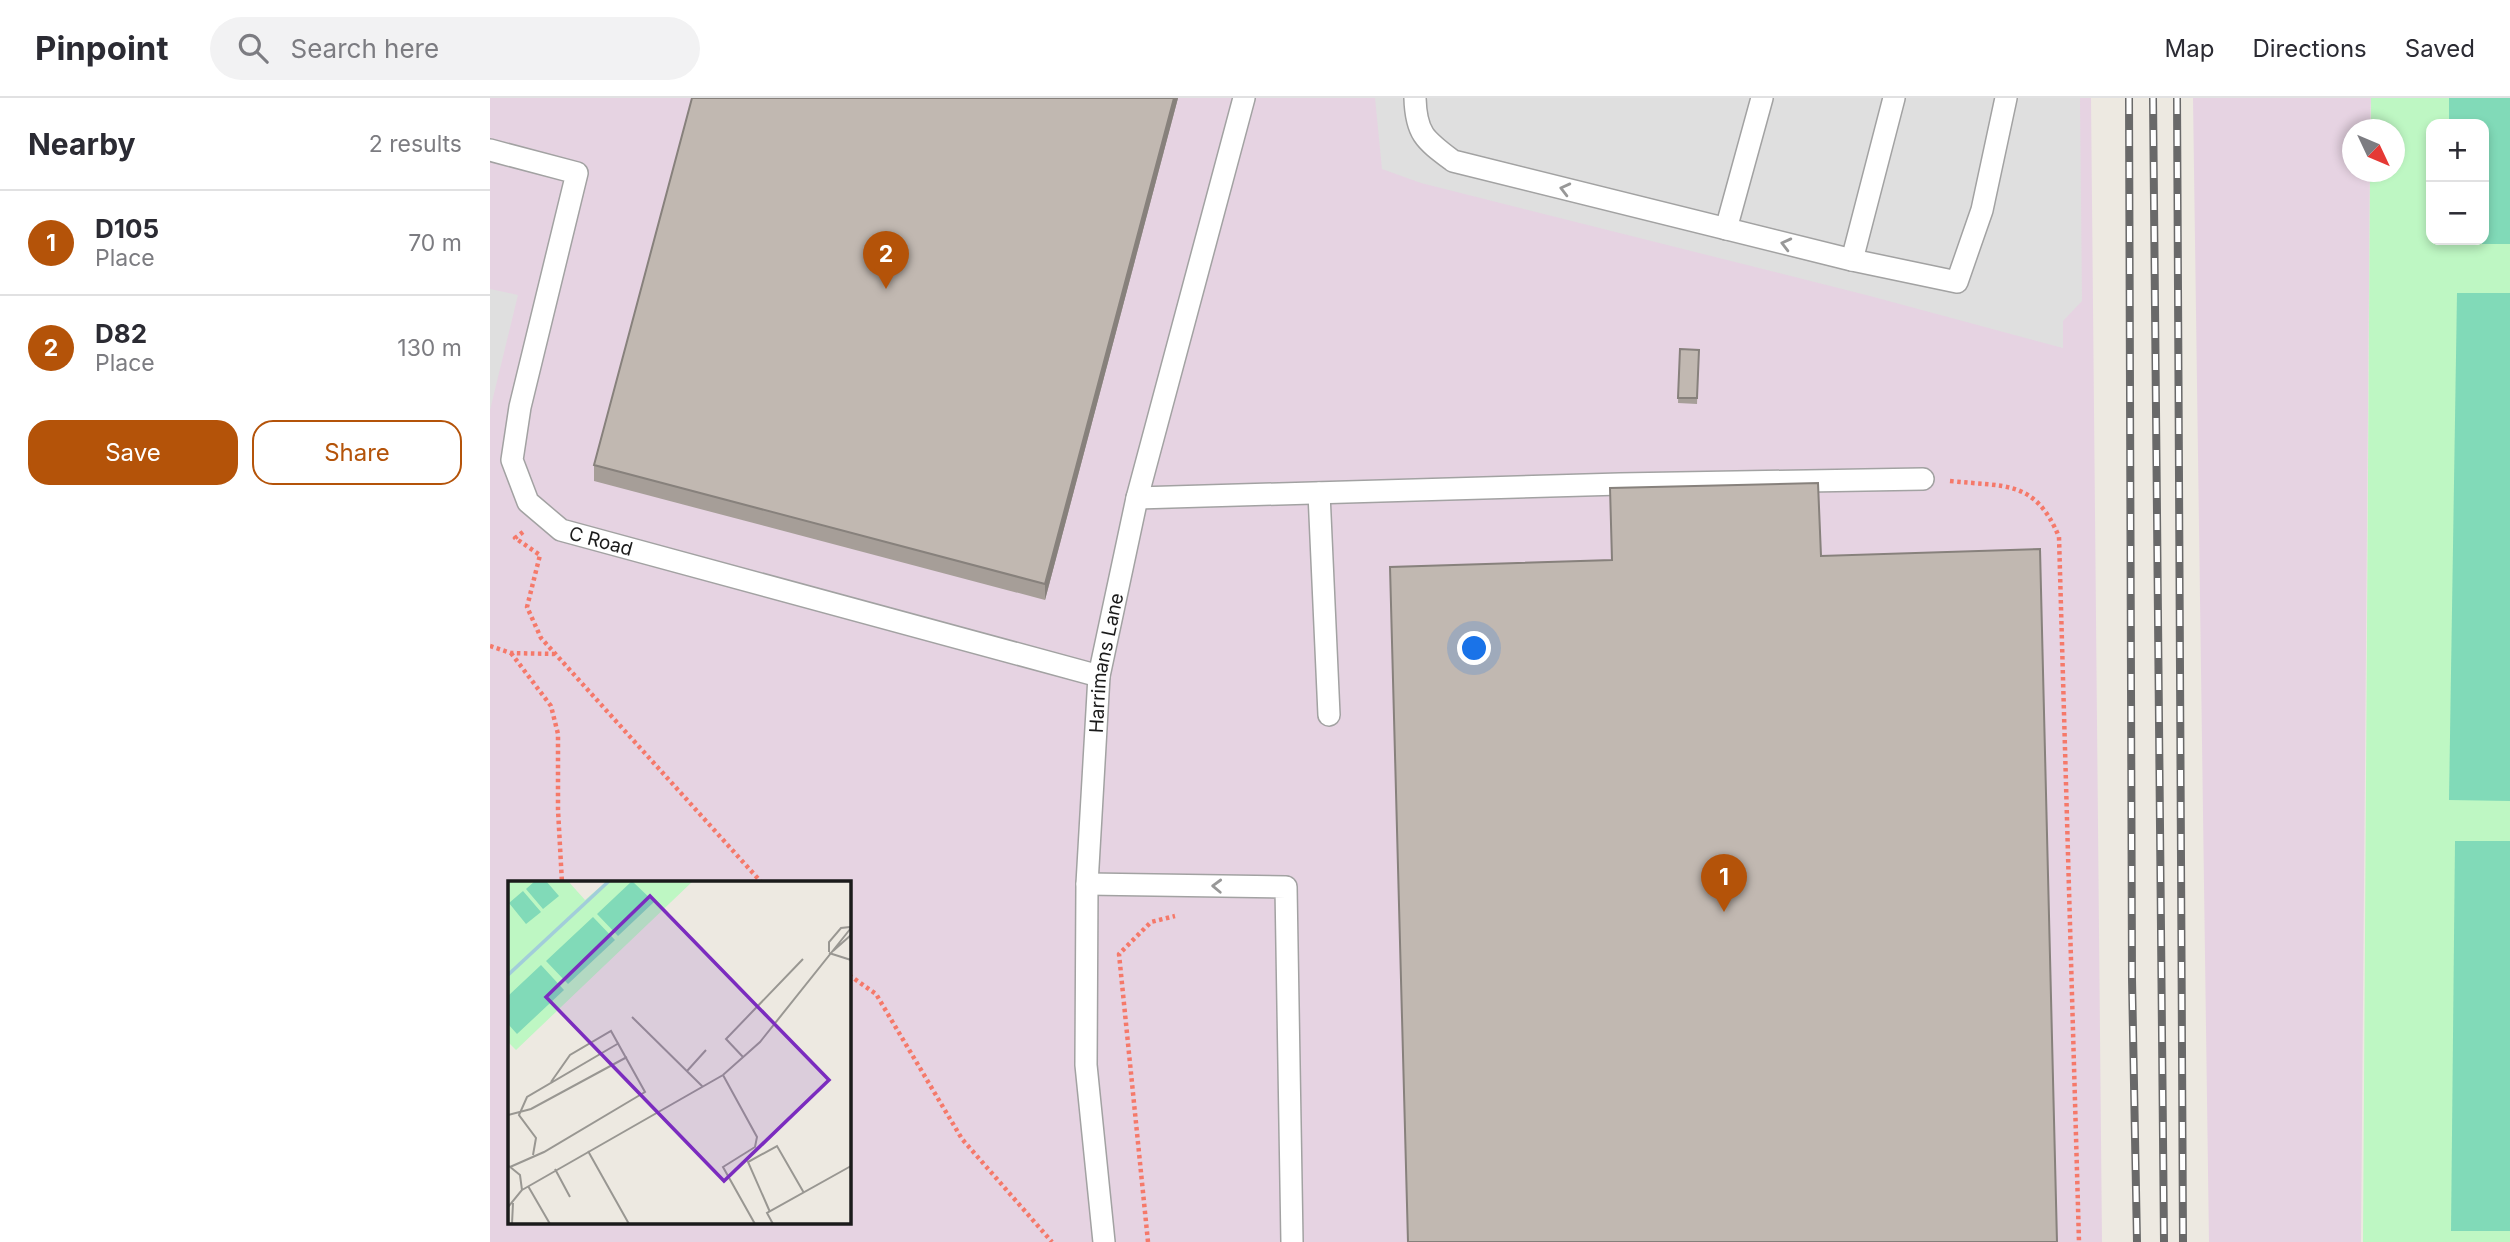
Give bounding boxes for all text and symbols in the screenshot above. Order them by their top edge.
search box [210,17,700,80]
text: Pinpoint [35,28,168,68]
icon: search [234,29,272,67]
text: Search here [290,33,439,64]
text: Map [2165,34,2214,63]
text: Directions [2252,34,2367,63]
text: Saved [2405,34,2475,63]
north arrow [2342,119,2405,182]
map controls [2426,119,2489,245]
button: + [2426,119,2489,182]
text: Nearby [28,126,136,162]
text: 2 results [369,130,462,158]
button: − [2426,182,2489,245]
one-way arrow [1560,183,1572,197]
text: D105 [95,213,159,244]
text: 1 [46,229,56,257]
text: 70 m [408,229,462,257]
pin: 2 [863,231,909,289]
one-way arrow [1780,238,1792,252]
text: Place [95,244,155,272]
text: D82 [95,318,147,349]
text: 2 [44,334,58,362]
text: 130 m [397,334,462,362]
text: Place [95,349,155,377]
button: Save [28,420,238,485]
button: Share [252,420,462,485]
street label: C Road [566,522,635,561]
street label: Harrimans Lane [1085,591,1128,734]
your location [1457,631,1491,665]
pin: 1 [1701,854,1747,912]
one-way arrow [1212,878,1223,893]
inset map [508,881,850,1224]

